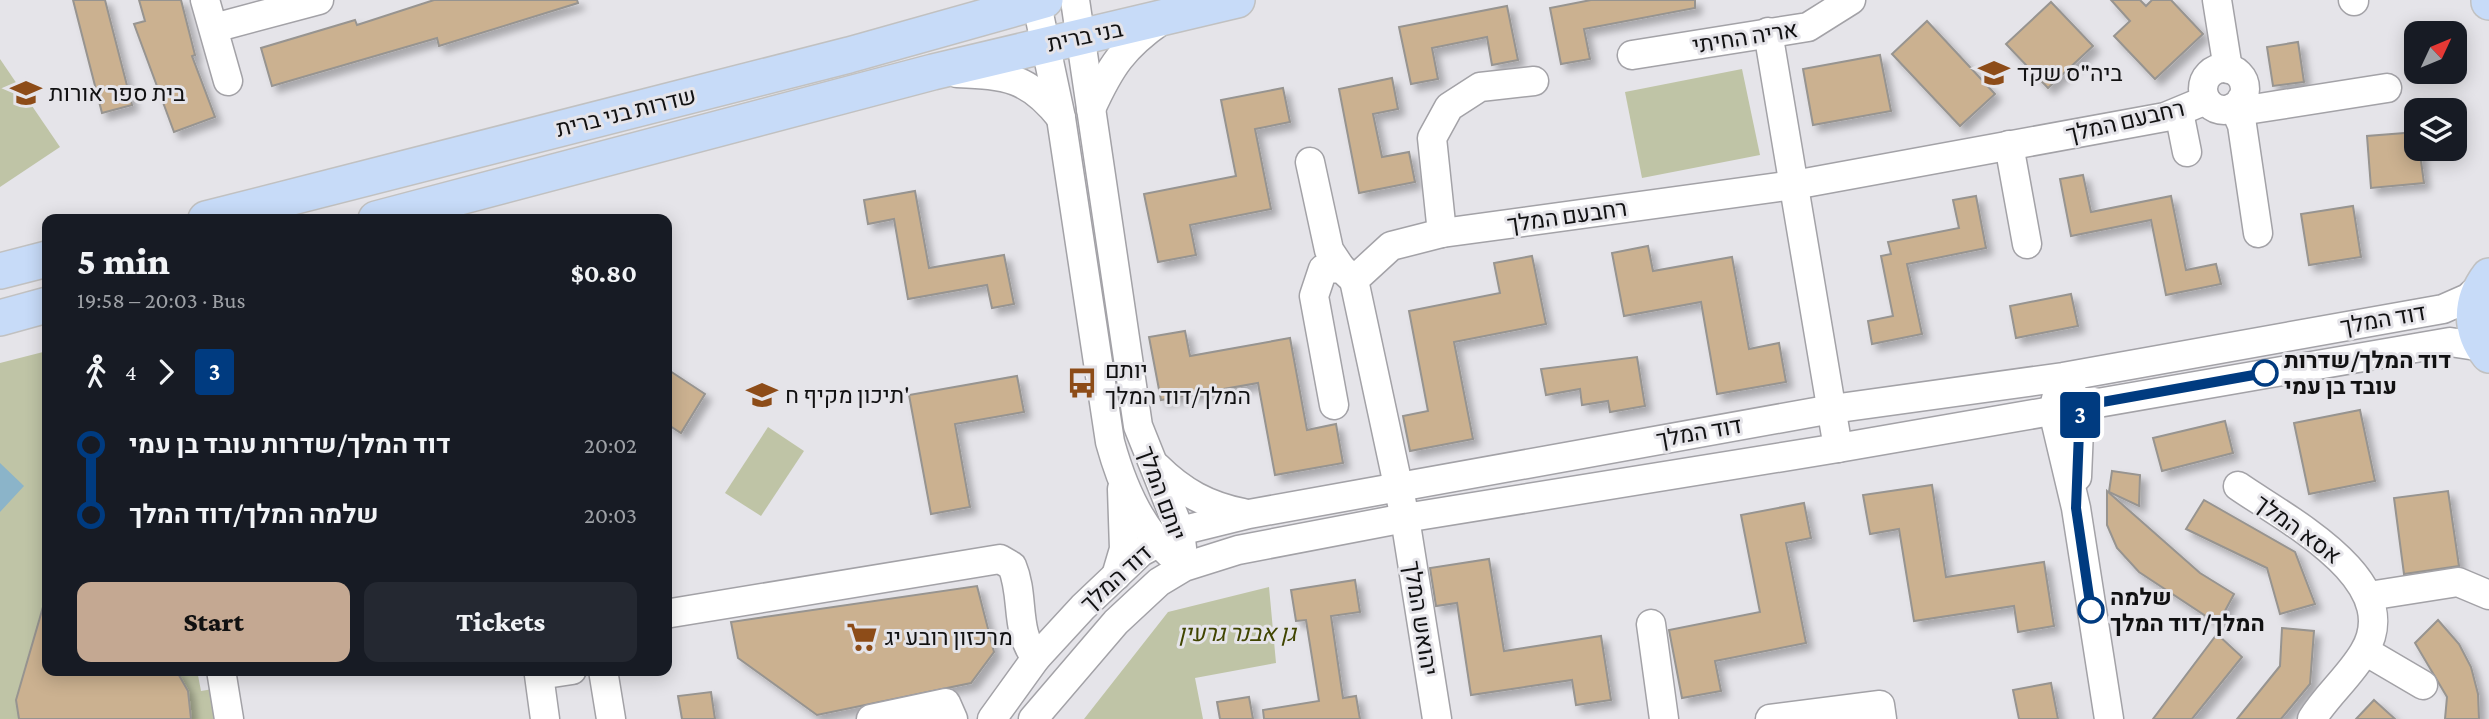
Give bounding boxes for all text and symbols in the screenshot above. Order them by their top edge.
street label: בני ברית [1045,15,1125,57]
street label: אריה החיתי [1690,16,1800,58]
north arrow [2404,21,2468,84]
map controls [2404,21,2467,161]
school or university icon: ביה"ס שקד [1977,56,2011,90]
place label: ביה"ס שקד [2017,60,2123,86]
school or university icon: בית ספר אורות [9,76,43,110]
place label: בית ספר אורות [49,80,185,106]
street label: שדרות בני ברית [553,82,699,142]
street label: רחבעם המלך [2063,95,2187,147]
button: layers [2404,98,2467,161]
street label: רחבעם המלך [1505,195,1629,237]
text: 5 min [77,240,170,282]
text: $0.80 [571,259,637,288]
text: 19:58 – 20:03 · Bus [77,287,246,313]
street label: דוד המלך [2338,299,2428,339]
place label: דוד המלך/שדרות עובד בן עמי [2284,347,2451,399]
icon: walk [77,353,115,391]
icon: forward [147,353,185,391]
place label: יותם המלך/דוד המלך [1105,357,1251,409]
text: 3 [209,358,220,385]
text: 4 [125,359,137,385]
marker: דוד המלך/שדרות עובד בן עמי [2252,360,2278,386]
bus stop icon: יותם המלך/דוד המלך [1065,366,1099,400]
school or university icon: תיכון מקיף ח' [745,378,779,412]
place label: תיכון מקיף ח' [785,382,909,408]
line badge: 3 [2057,392,2103,438]
text: 3 [2074,401,2086,428]
street label: דוד המלך [1654,412,1744,452]
text: דוד המלך/שדרות עובד בן עמי [129,430,451,459]
text: 20:02 [584,432,637,458]
street label: יותם המלך [1133,442,1191,544]
street label: אסא המלך [2250,489,2346,569]
text: שלמה המלך/דוד המלך [129,500,379,529]
text: 20:03 [584,502,637,528]
street label: דוד המלך [1075,539,1157,617]
street label: יהואש המלך [1399,559,1443,677]
button: Start [77,582,350,662]
button: Tickets [364,582,637,662]
place label: שלמה המלך/דוד המלך [2110,584,2265,636]
marker: שלמה המלך/דוד המלך [2078,597,2104,623]
supermarket icon: מרכזון רובע יג [845,620,879,654]
park label: גן אבנר גרעין [1178,620,1298,646]
place label: מרכזון רובע יג [885,624,1013,650]

